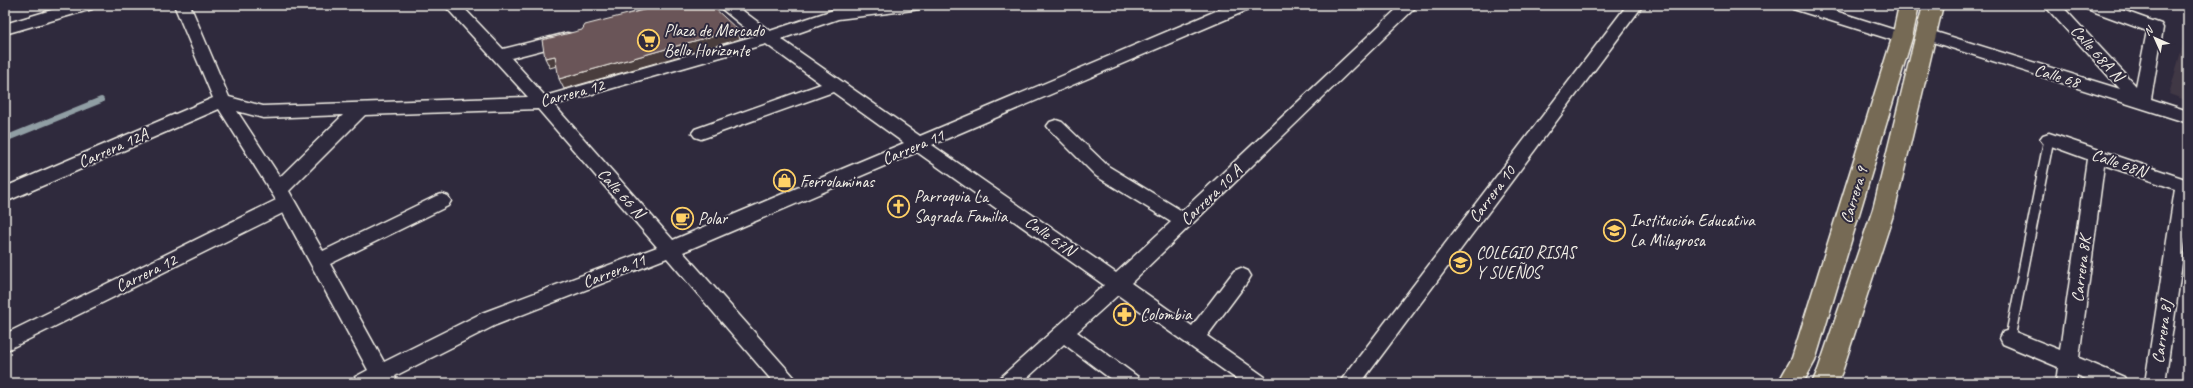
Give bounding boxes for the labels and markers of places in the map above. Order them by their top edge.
place label: Plaza de Mercado Bello Horizonte [664,20,765,61]
supermarket icon: Plaza de Mercado Bello Horizonte [635,27,661,53]
shop icon: Ferrolaminas [771,168,797,194]
place label: Ferrolaminas [800,171,876,192]
place label: Parroquia La Sagrada Familia [914,186,1009,227]
church icon: Parroquia La Sagrada Familia [885,193,911,219]
cafe icon: Polar [669,205,695,231]
place label: Polar [698,208,729,229]
place label: Institución Educativa La Milagrosa [1630,210,1756,251]
school or university icon: Institución Educativa La Milagrosa [1601,217,1627,243]
place label: COLEGIO RISAS Y SUEÑOS [1476,242,1578,283]
school or university icon: COLEGIO RISAS Y SUEÑOS [1447,249,1473,275]
pharmacy icon: Colombia [1112,301,1138,327]
place label: Colombia [1140,304,1193,325]

